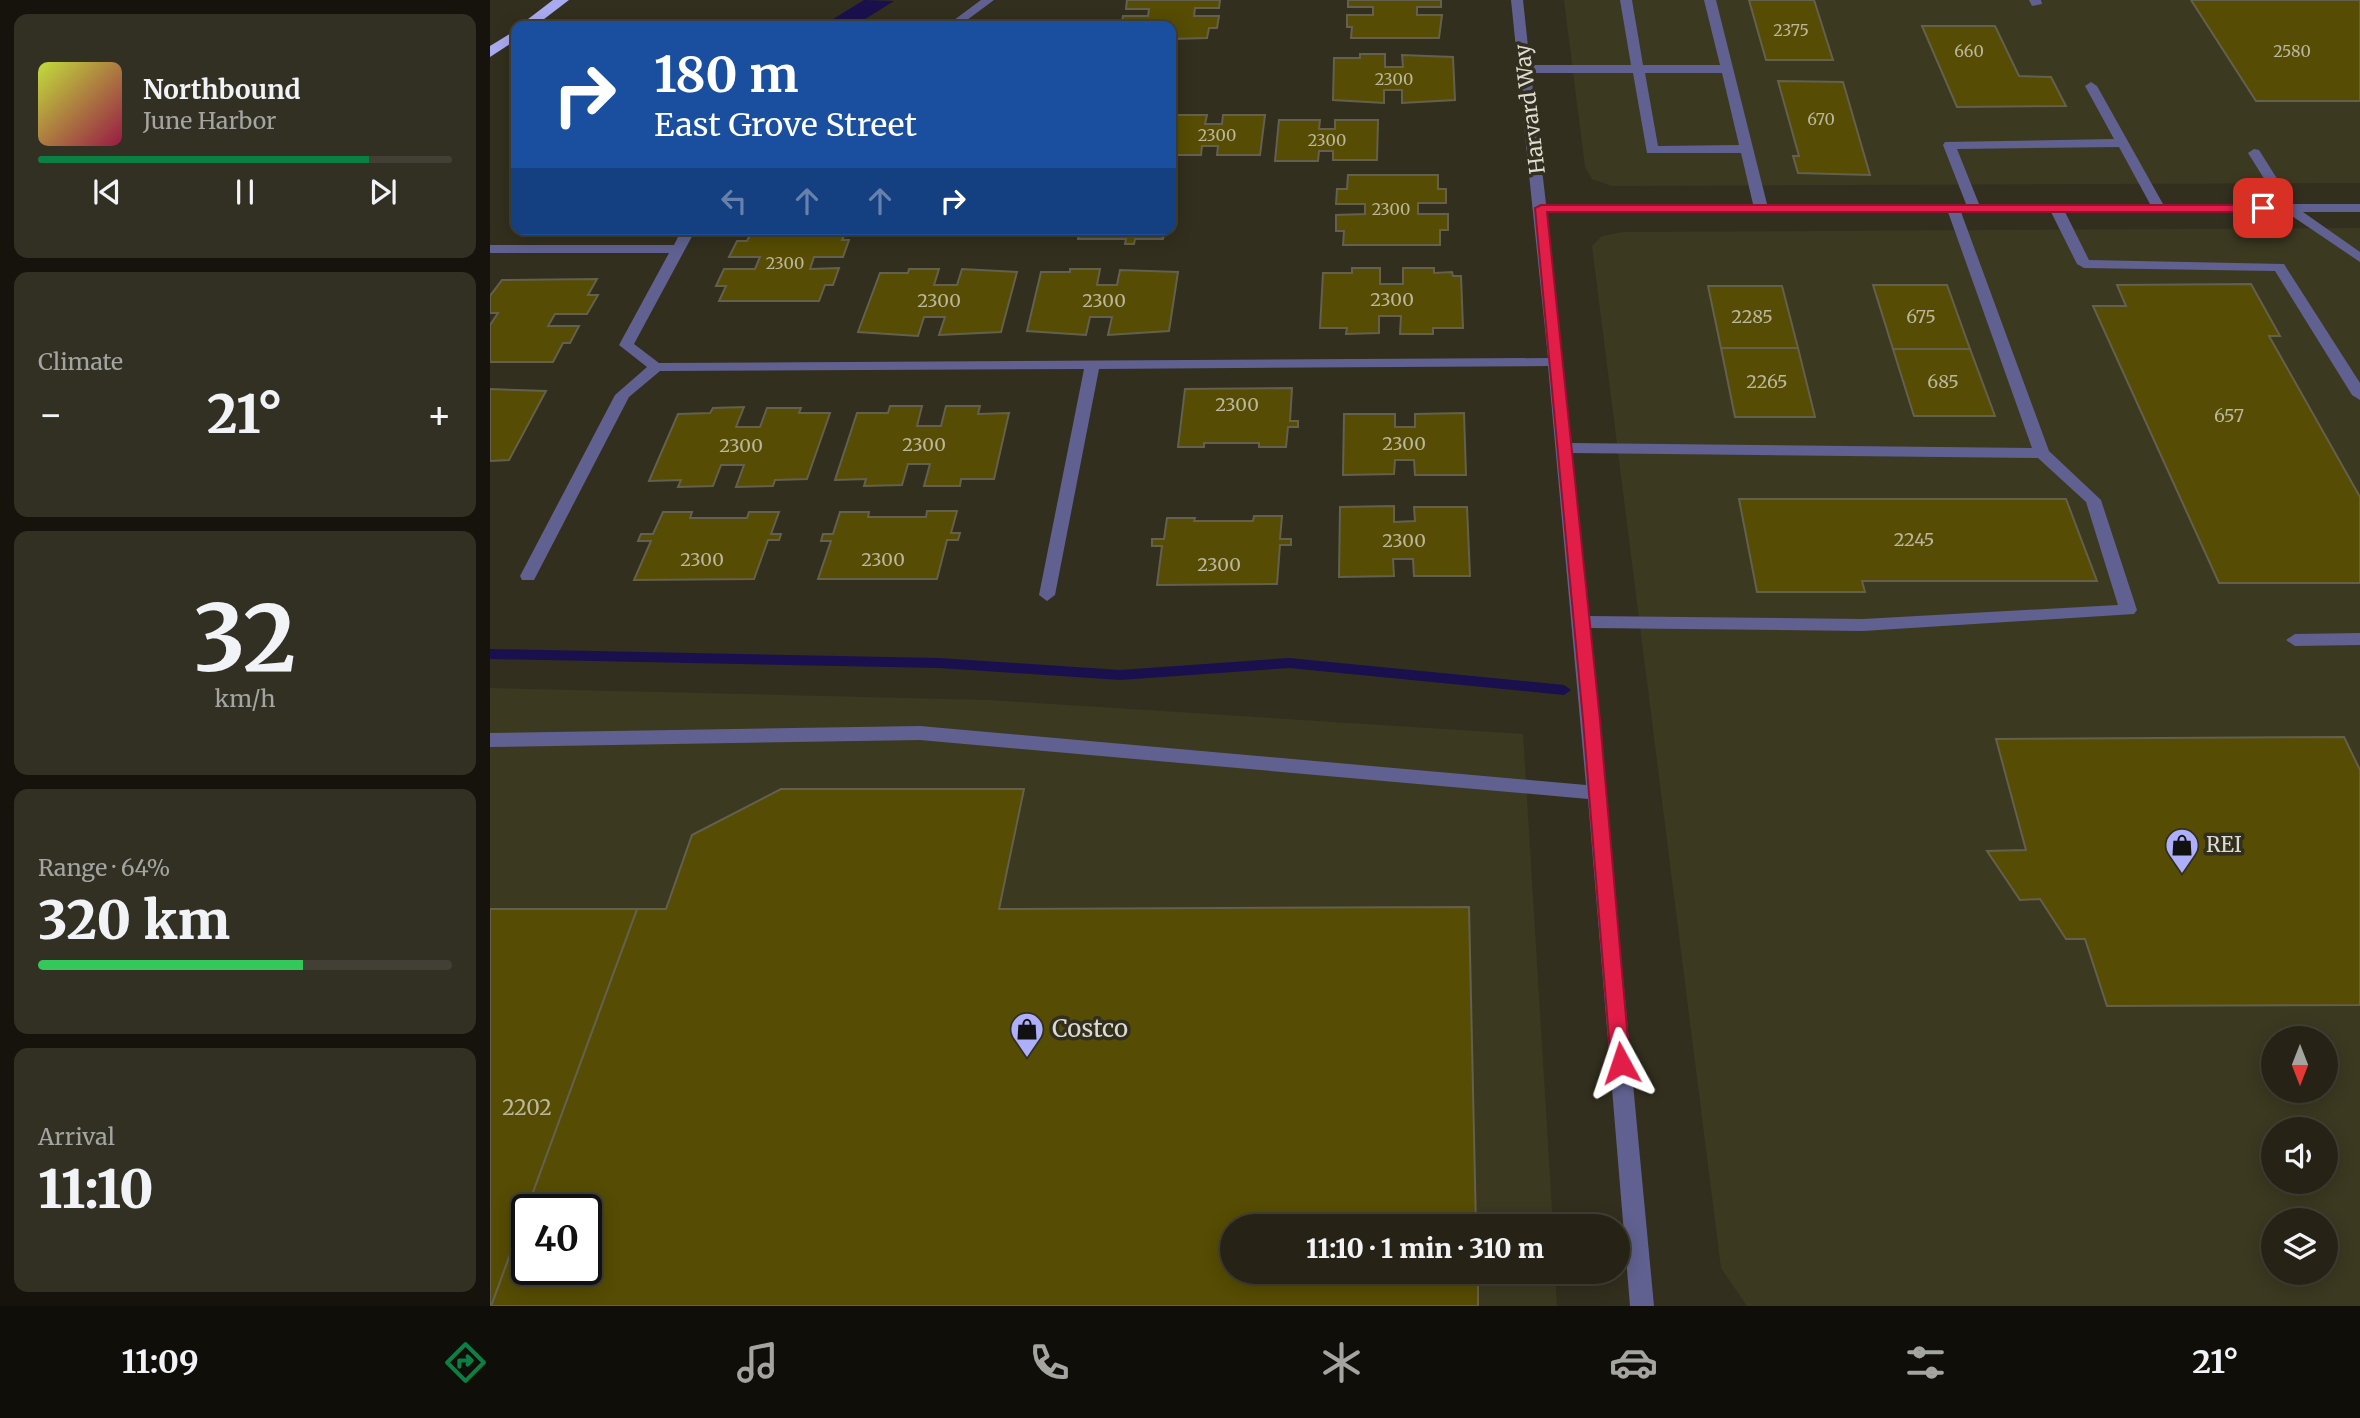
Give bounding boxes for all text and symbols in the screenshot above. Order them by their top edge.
house number: 2375 [1773,20,1809,40]
house number: 660 [1954,41,1984,61]
house number: 2580 [2273,41,2311,61]
street label: Harvard Way [1508,42,1551,176]
text: 180 m [654,44,799,105]
icon: right [539,49,630,140]
house number: 2300 [1375,69,1413,89]
text: Northbound [143,73,301,106]
text: East Grove Street [654,105,917,145]
text: June Harbor [143,106,276,135]
house number: 670 [1807,109,1835,129]
house number: 2300 [1198,125,1236,145]
house number: 2300 [1308,130,1346,150]
icon: previous [88,173,126,211]
icon: pause [226,173,264,211]
icon: next [364,173,402,211]
pin [2233,178,2293,238]
icon: left [715,182,753,220]
icon: ahead [788,182,826,220]
icon: ahead [861,182,899,220]
icon: right [934,182,972,220]
icon: arrive [2244,189,2282,227]
house number: 2300 [1372,199,1410,219]
house number: 2300 [766,253,804,273]
house number: 2300 [1370,288,1414,311]
house number: 2300 [917,289,961,312]
house number: 2300 [1082,289,1126,312]
house number: 2285 [1731,305,1773,328]
house number: 675 [1906,305,1936,328]
text: Climate [38,347,123,376]
house number: 2265 [1746,370,1788,393]
house number: 685 [1927,370,1959,393]
text: 21° [207,382,283,447]
text: − [38,391,63,438]
text: + [427,391,452,438]
house number: 2300 [1215,393,1259,416]
house number: 657 [2214,404,2244,427]
house number: 2300 [1382,432,1426,455]
house number: 2300 [902,433,946,456]
house number: 2300 [719,434,763,457]
house number: 2245 [1894,528,1934,551]
house number: 2300 [1382,529,1426,552]
house number: 2300 [680,548,724,571]
house number: 2300 [861,548,905,571]
house number: 2300 [1197,553,1241,576]
text: 32 [193,581,297,696]
text: km/h [215,684,275,713]
shop icon: REI [2163,826,2201,875]
place label: REI [2206,831,2242,858]
text: Range · 64% [38,853,170,882]
text: 320 km [38,888,230,953]
shop icon: Costco [1008,1010,1046,1059]
place label: Costco [1052,1013,1128,1044]
position arrow [1584,1026,1658,1100]
north arrow [2261,1026,2338,1102]
map controls [2261,1026,2338,1285]
house number: 2202 [502,1094,552,1121]
button: sound [2261,1117,2338,1194]
text: Arrival [38,1122,115,1151]
text: 11:10 [38,1157,154,1222]
speed limit sign: 40 [511,1194,602,1285]
button: layers [2261,1208,2338,1285]
text: 11:10 · 1 min · 310 m [1306,1232,1544,1265]
icon: directions [441,1338,490,1387]
icon: music [733,1338,782,1387]
icon: phone [1025,1338,1074,1387]
icon: climate [1317,1338,1366,1387]
icon: car [1609,1338,1658,1387]
icon: filters [1901,1338,1950,1387]
text: 11:09 [121,1342,199,1382]
text: 21° [2192,1342,2239,1382]

